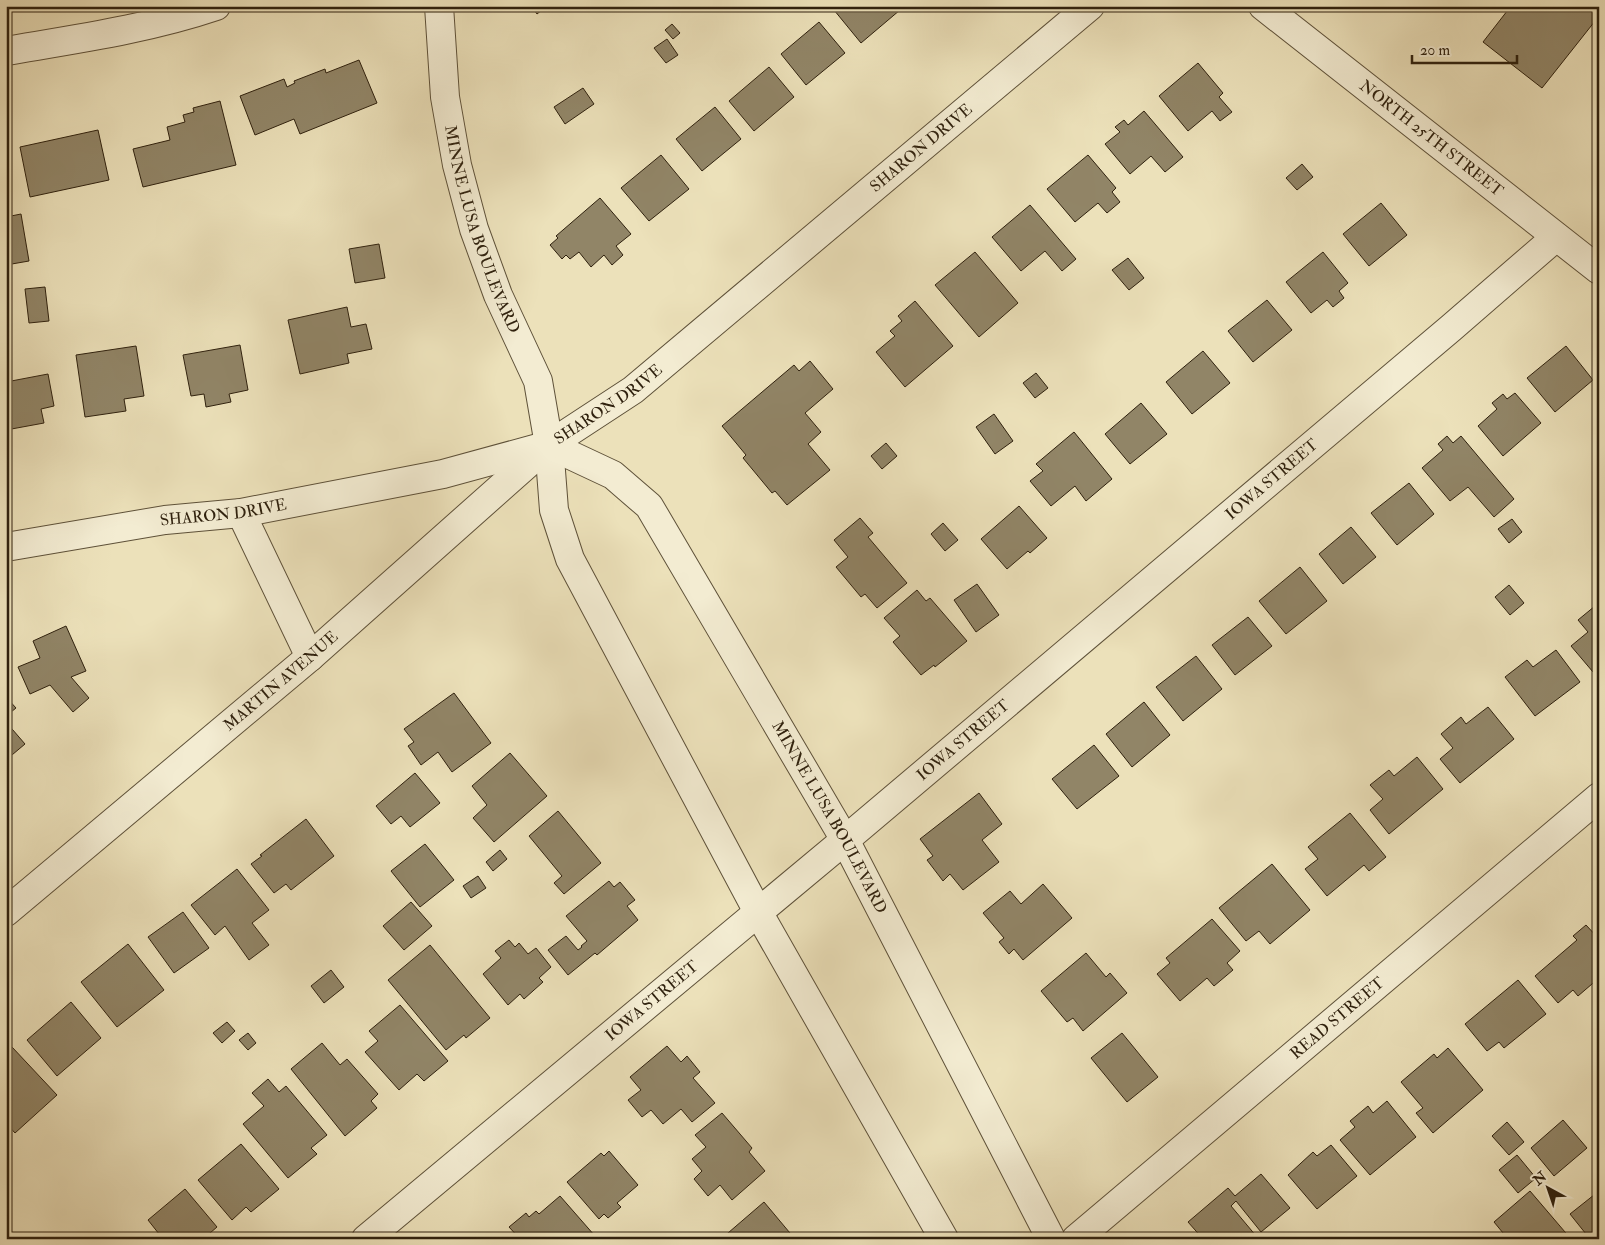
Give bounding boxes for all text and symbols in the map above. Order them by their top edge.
scale bar [1412,32,1518,64]
text: 20 m [1420,41,1450,60]
street label: NORTH 25TH STREET [1355,76,1507,201]
street label: SHARON DRIVE [866,99,976,197]
street label: MINNE LUSA BOULEVARD [440,124,524,337]
street label: SHARON DRIVE [550,360,666,449]
street label: IOWA STREET [1221,435,1322,524]
street label: SHARON DRIVE [158,494,288,531]
street label: MARTIN AVENUE [219,627,342,735]
street label: IOWA STREET [913,695,1014,785]
street label: MINNE LUSA BOULEVARD [767,717,891,917]
street label: IOWA STREET [601,956,703,1045]
street label: READ STREET [1286,973,1388,1064]
north arrow [1522,1162,1572,1212]
text: N [1529,1168,1551,1190]

